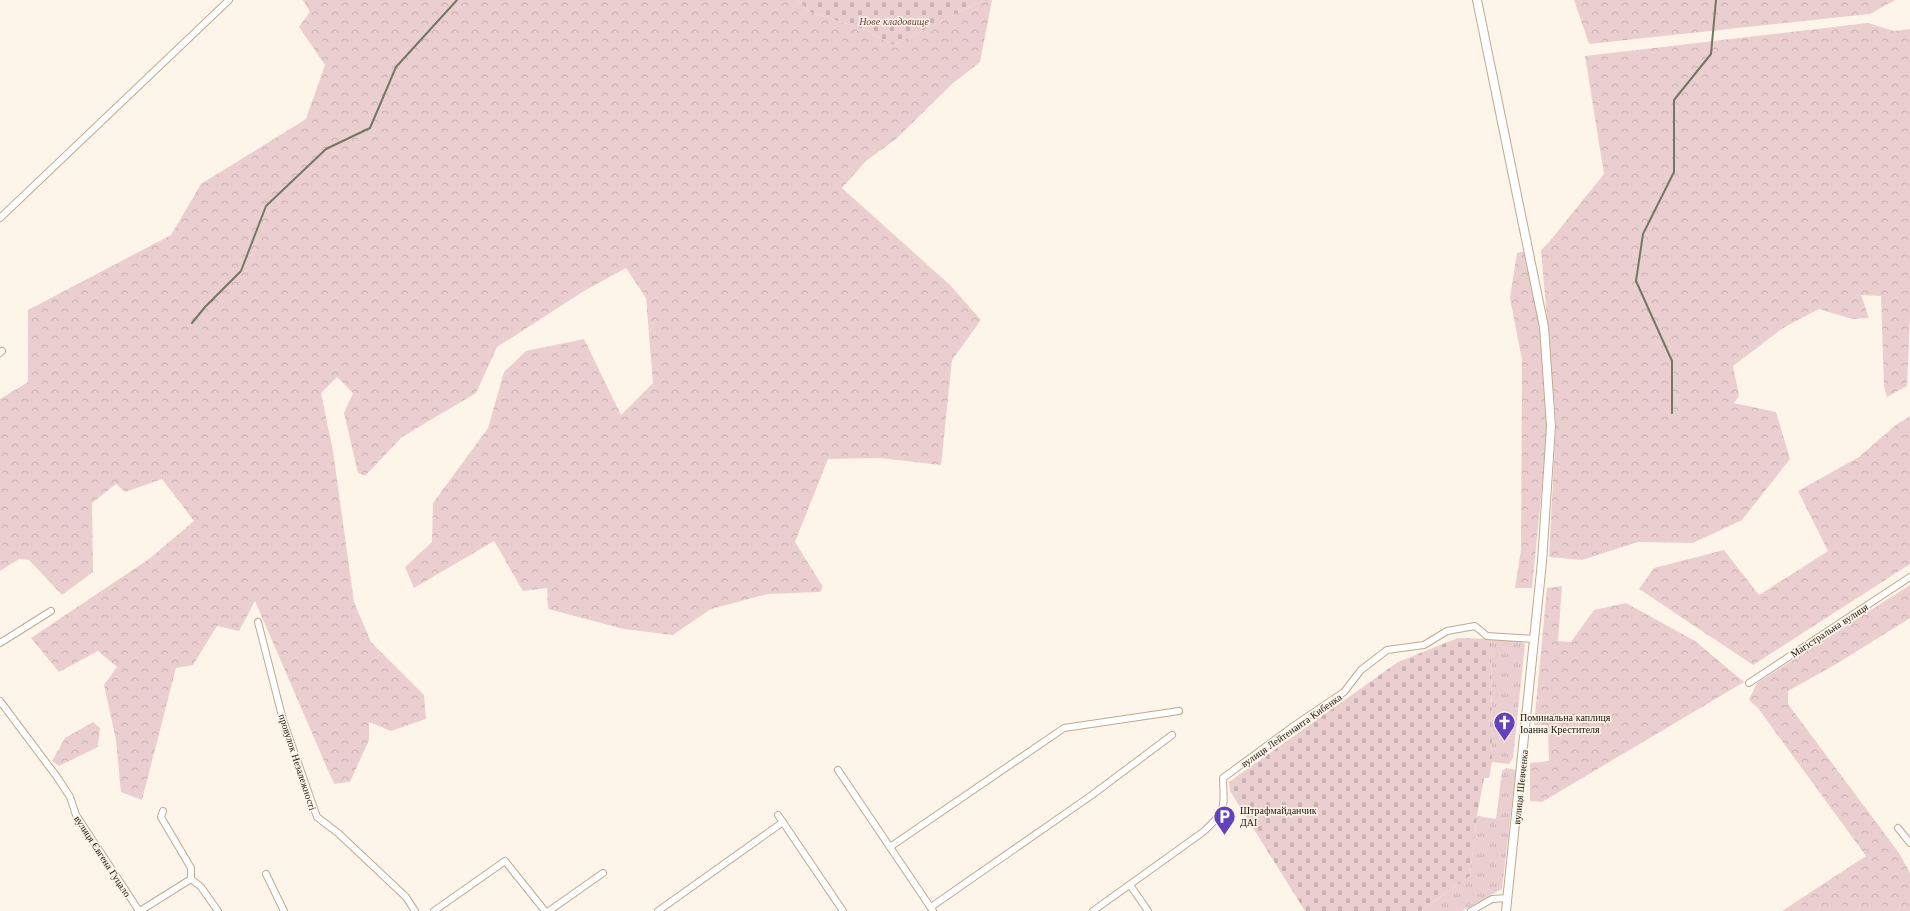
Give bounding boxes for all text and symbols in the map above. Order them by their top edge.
park label: Нове кладовище [858,15,929,28]
street label: Магістральна вулиця [1788,600,1871,660]
street label: вулиця Лейтенанта Кибенка [1238,690,1345,770]
church icon: Поминальна каплиця Іоанна Крестителя [1492,710,1518,743]
place label: Поминальна каплиця Іоанна Крестителя [1520,711,1611,736]
street label: провулок Незалежності [276,712,319,812]
street label: вулиця Шевченка [1510,749,1531,825]
parking icon: Штрафмайданчик ДАІ [1211,803,1237,836]
place label: Штрафмайданчик ДАІ [1240,804,1317,829]
street label: вулиця Євгена Гуцало [71,813,134,900]

